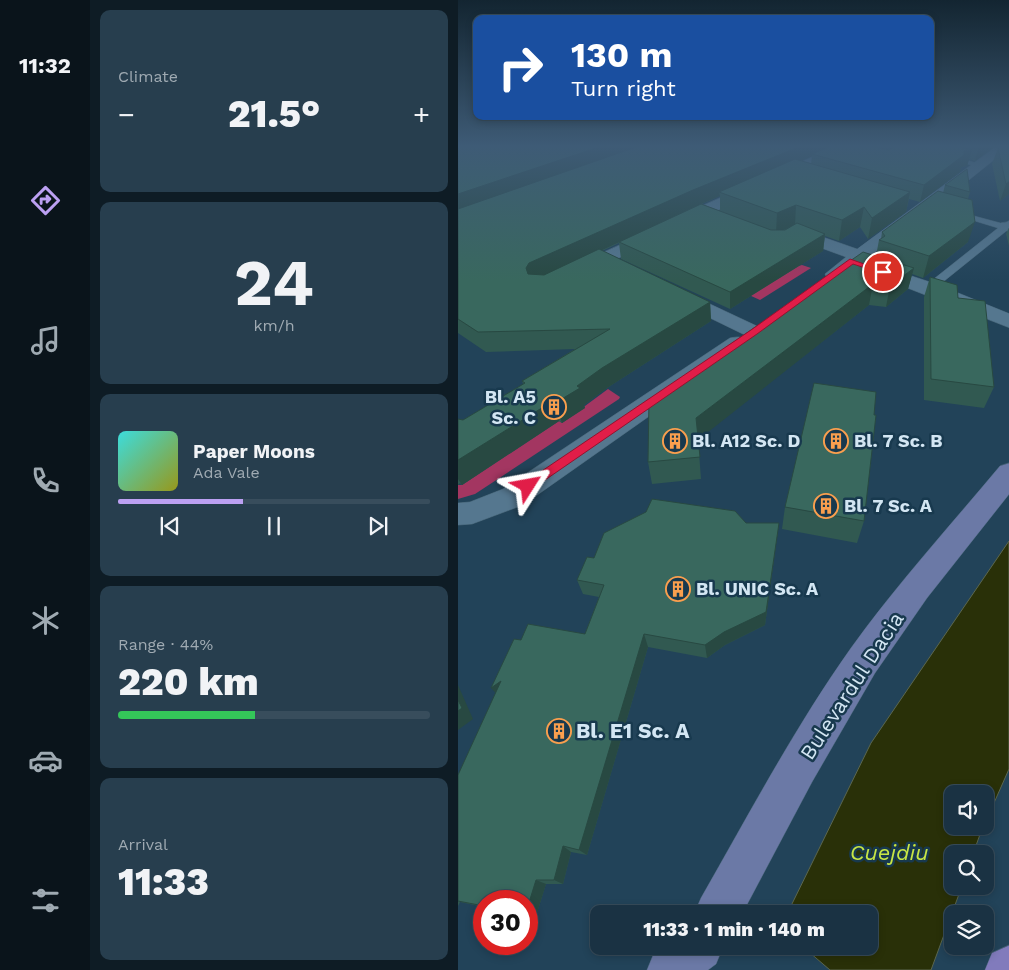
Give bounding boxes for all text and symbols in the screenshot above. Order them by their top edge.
text: 130 m [571,34,672,76]
icon: right [488,35,553,100]
text: 11:32 [19,53,71,78]
text: Climate [118,67,178,86]
text: Turn right [571,76,676,101]
text: 21.5° [228,92,320,136]
text: − [118,98,135,131]
text: + [413,98,430,131]
icon: directions [28,183,63,218]
text: 24 [234,245,314,321]
pin [862,251,904,293]
icon: arrive [869,258,897,286]
text: km/h [253,316,295,335]
icon: music [28,323,63,358]
place label: Bl. A5 Sc. C [485,386,536,428]
building icon: Bl. A5 Sc. C [541,394,567,420]
building icon: Bl. A12 Sc. D [662,428,688,454]
building icon: Bl. 7 Sc. B [823,428,849,454]
place label: Bl. A12 Sc. D [692,430,801,451]
place label: Bl. 7 Sc. B [854,430,943,451]
text: Paper Moons [193,440,315,463]
position arrow [501,459,553,511]
icon: phone [28,463,63,498]
text: Ada Vale [193,463,260,482]
building icon: Bl. 7 Sc. A [813,493,839,519]
place label: Bl. 7 Sc. A [844,495,933,516]
icon: previous [156,512,184,540]
icon: pause [260,512,288,540]
icon: next [364,512,392,540]
building icon: Bl. UNIC Sc. A [665,576,691,602]
place label: Bl. UNIC Sc. A [696,578,819,599]
icon: climate [28,603,63,638]
street label: Bulevardul Dacia [795,607,909,764]
text: Range · 44% [118,635,213,654]
text: 220 km [118,660,259,704]
building icon: Bl. E1 Sc. A [546,718,572,744]
place label: Bl. E1 Sc. A [576,718,690,743]
icon: car [28,743,63,778]
map controls [944,785,994,955]
button: sound [944,785,994,835]
text: Arrival [118,835,168,854]
water label: Cuejdiu [850,840,928,865]
button: search [944,845,994,895]
text: 11:33 [118,860,209,904]
icon: filters [28,883,63,918]
speed limit sign: 30 [473,890,538,955]
button: layers [944,905,994,955]
text: 11:33 · 1 min · 140 m [643,918,825,941]

